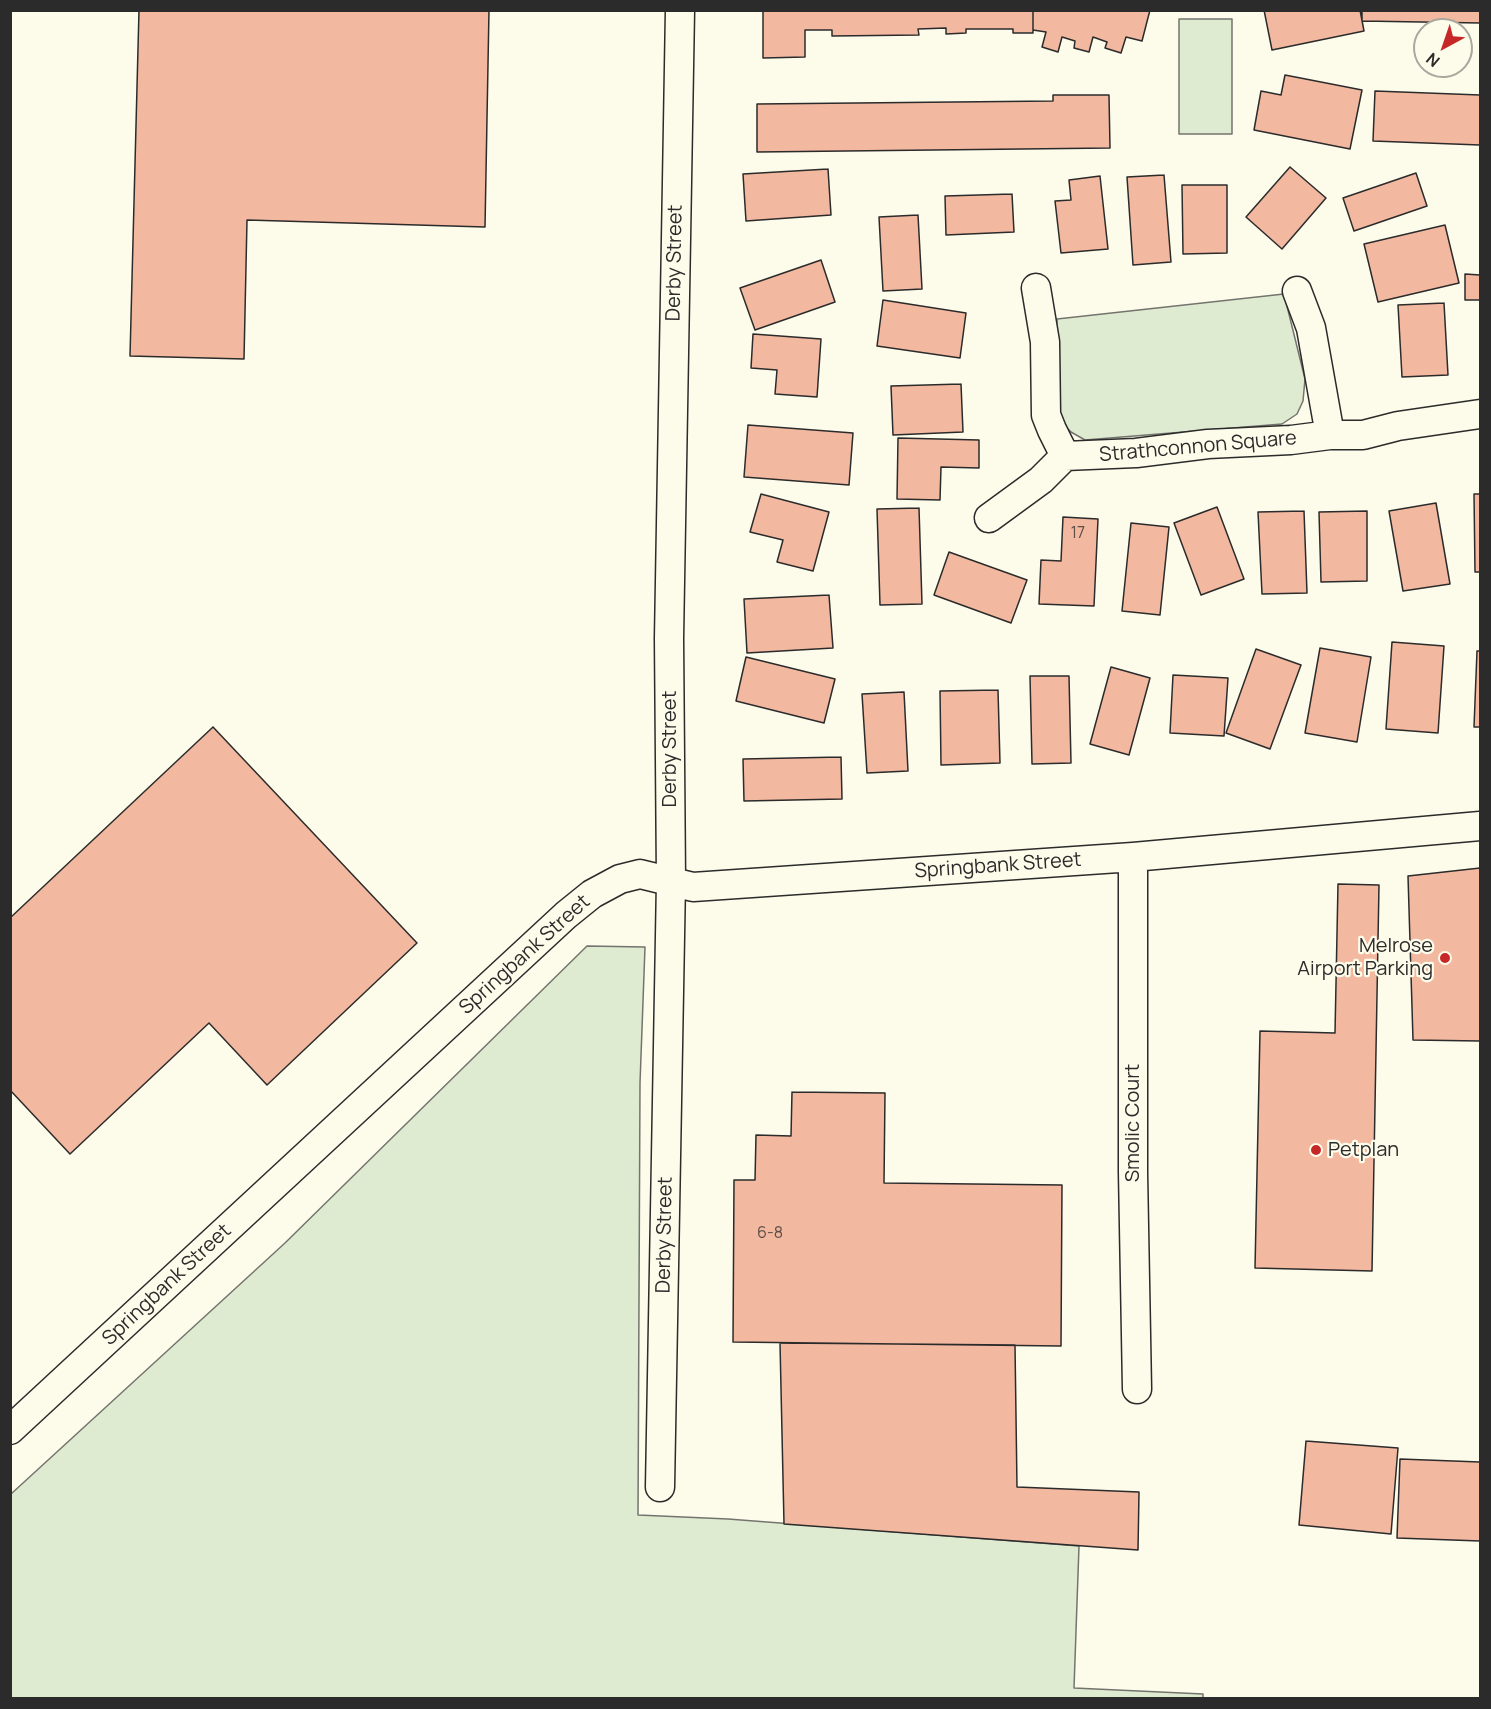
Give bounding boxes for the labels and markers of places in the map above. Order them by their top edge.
place label: Melrose Airport Parking [1297,934,1433,981]
marker: Melrose Airport Parking [1438,951,1452,965]
place label: Petplan [1328,1138,1399,1162]
marker: Petplan [1309,1143,1323,1157]

